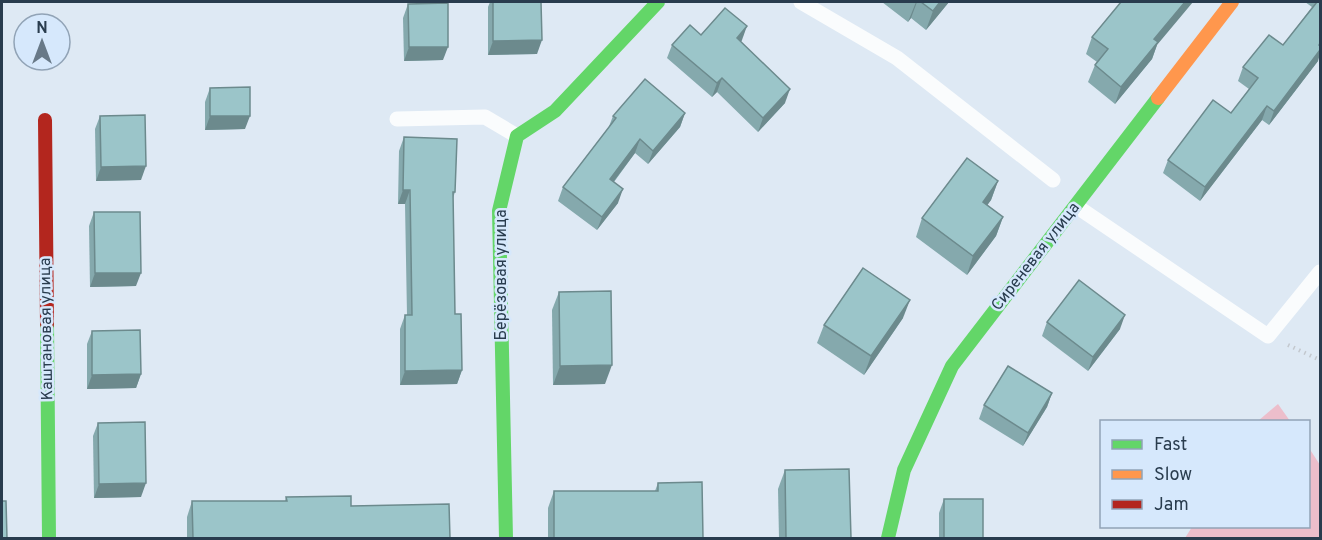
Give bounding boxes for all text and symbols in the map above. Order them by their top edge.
north arrow [12,12,72,72]
text: N [36,19,48,39]
street label: Сиреневая улица [987,199,1085,315]
street label: Берёзовая улица [492,209,512,341]
street label: Каштановая улица [36,257,58,401]
legend [1100,420,1310,528]
text: Fast [1154,434,1187,457]
text: Slow [1154,464,1192,487]
text: Jam [1154,494,1189,517]

